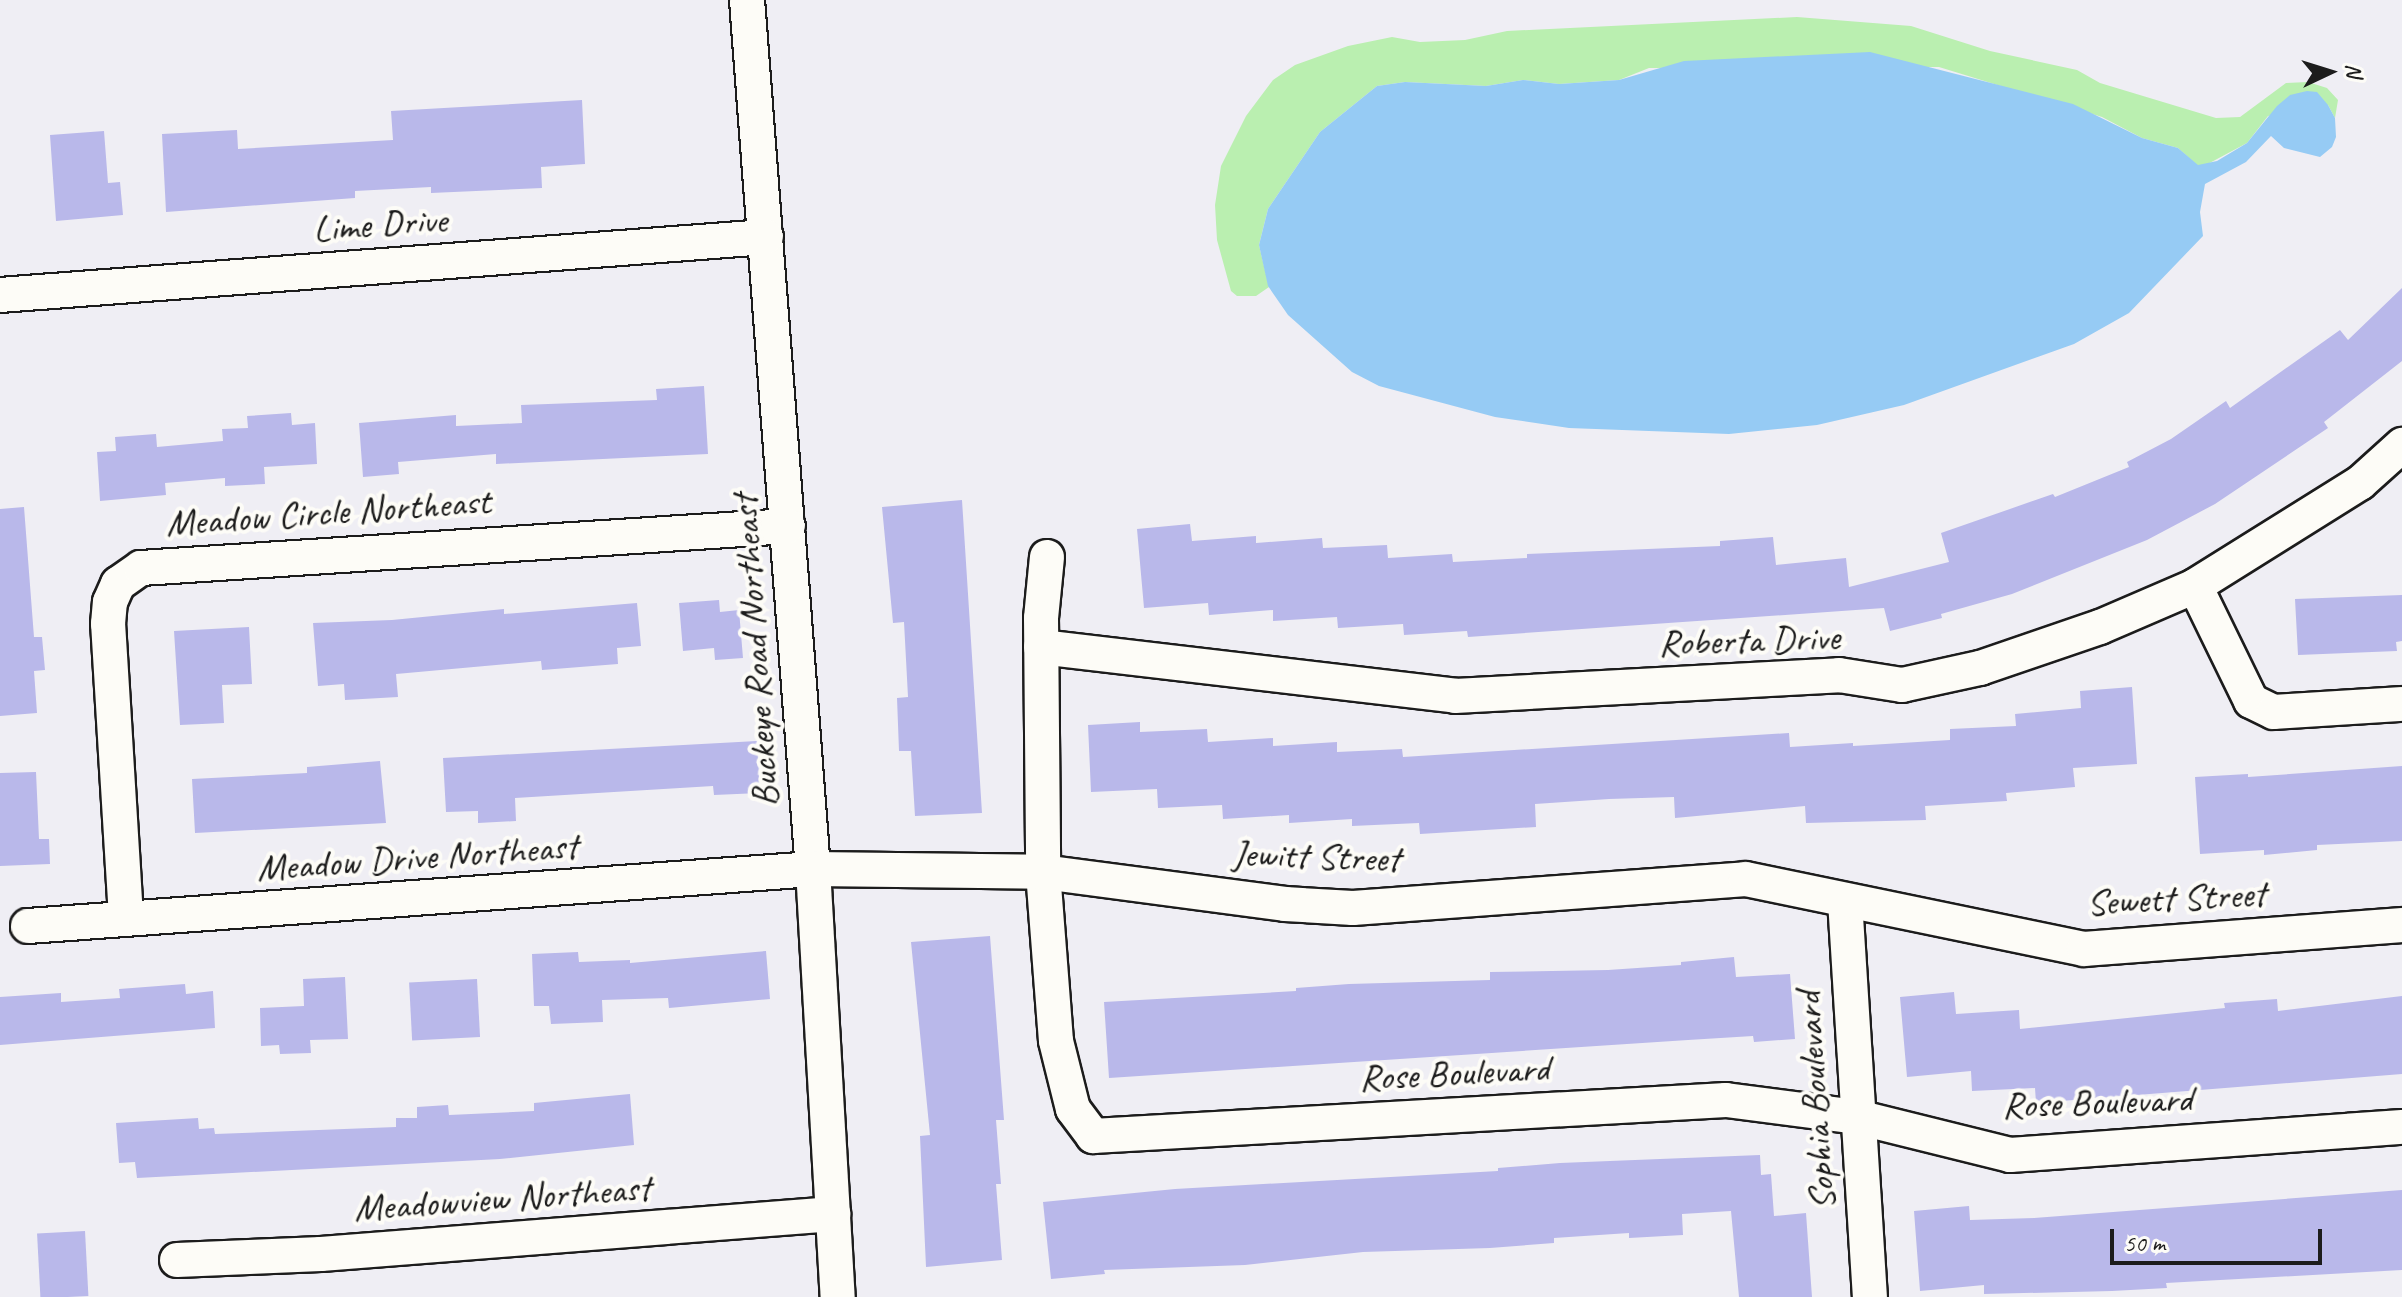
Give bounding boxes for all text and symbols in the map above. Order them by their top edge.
north arrow [2290,32,2370,112]
text: N [2340,63,2368,78]
street label: Lime Drive [311,197,449,251]
street label: Meadow Circle Northeast [164,478,492,546]
street label: Buckeye Road Northeast [721,493,789,809]
street label: Roberta Drive [1657,614,1841,666]
street label: Meadow Drive Northeast [254,823,580,891]
street label: Jewitt Street [1232,830,1400,882]
street label: Sewett Street [2085,871,2267,925]
street label: Sophia Boulevard [1785,990,1845,1212]
street label: Rose Boulevard [1357,1045,1551,1101]
street label: Rose Boulevard [2000,1076,2194,1128]
street label: Meadowview Northeast [352,1165,652,1231]
scale bar [2114,1213,2326,1263]
text: 50 m [2124,1228,2165,1258]

